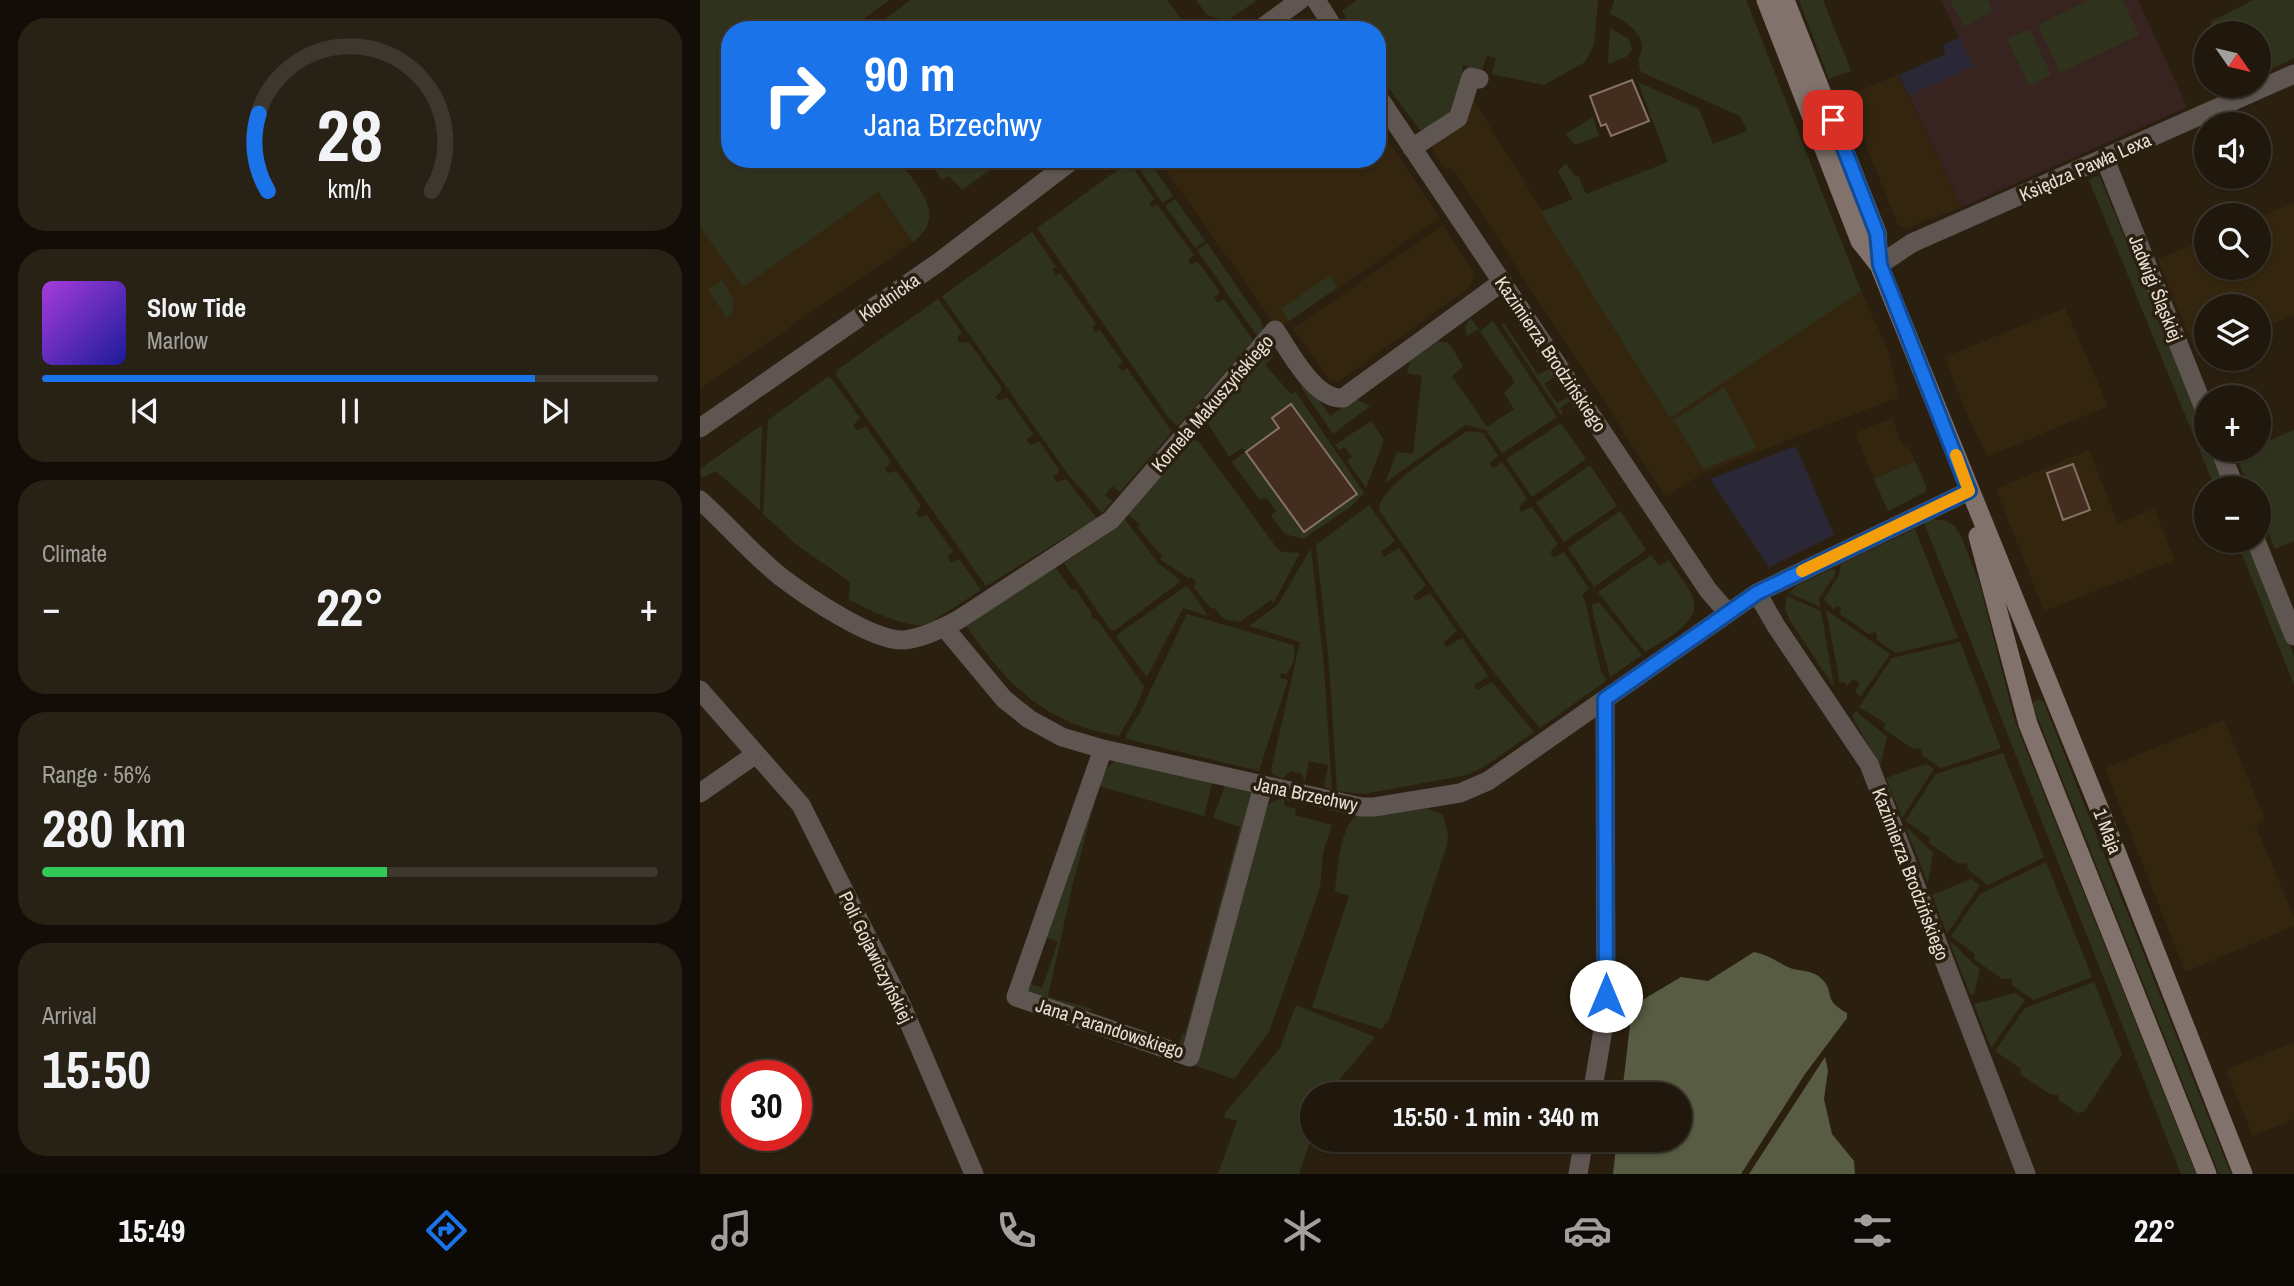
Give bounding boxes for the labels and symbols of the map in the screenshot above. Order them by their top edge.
north arrow [2194,21,2272,98]
pin [1803,90,1863,150]
street label: Księdza Pawła Lexa [2015,126,2155,208]
street label: Jadwigi Śląskiej [2123,231,2189,345]
street label: Kłodnicka [854,267,925,327]
street label: Kazimierza Brodzińskiego [1489,271,1613,437]
street label: Kornela Makuszyńskiego [1145,329,1279,477]
street label: Jana Brzechwy [1252,770,1361,818]
street label: Kazimierza Brodzińskiego [1866,784,1956,964]
street label: 1 Maja [2087,805,2129,858]
street label: Poli Gojawiczyńskiej [833,887,919,1027]
position arrow [1569,959,1643,1033]
street label: Jana Parandowskiego [1033,992,1187,1064]
speed limit sign: 30 [721,1060,812,1151]

